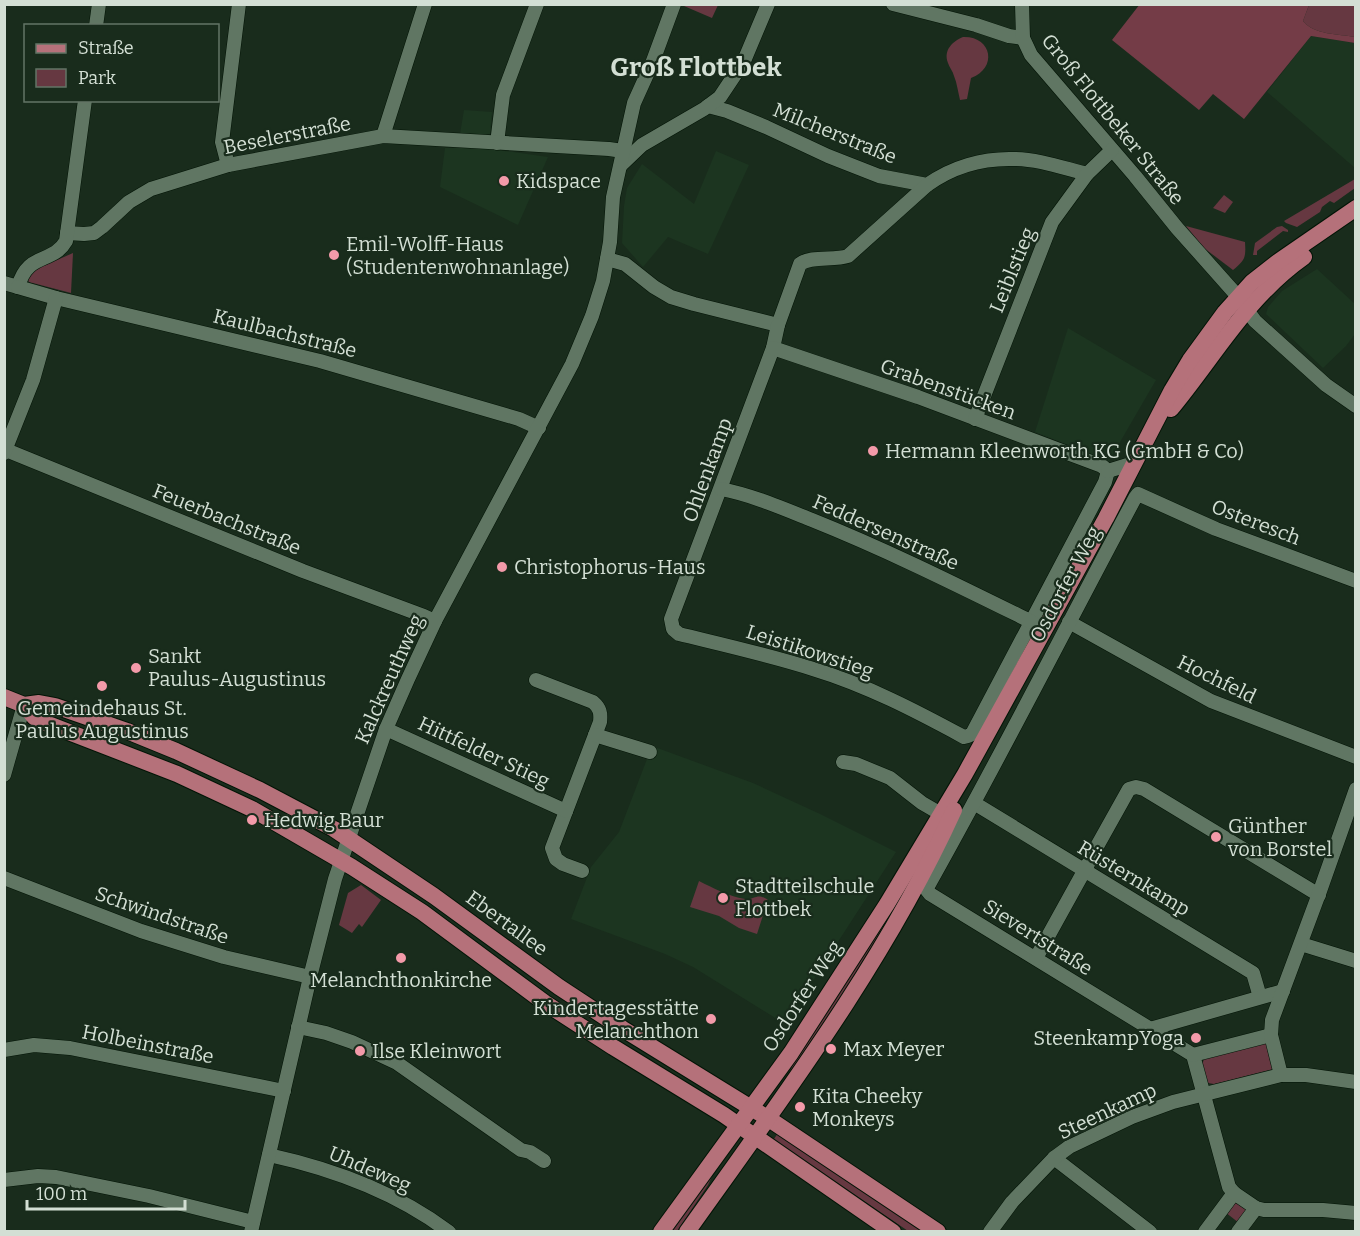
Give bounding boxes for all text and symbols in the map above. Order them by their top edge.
legend [24,24,219,102]
street label: Groß Flottbeker Straße [1037,29,1189,209]
text: Straße [78,37,134,59]
district label: Groß Flottbek [610,52,782,83]
text: Park [78,67,117,89]
street label: Milcherstraße [770,97,900,169]
street label: Beselerstraße [221,111,353,159]
place label: Kidspace [516,169,601,193]
marker: Kidspace [497,174,511,188]
street label: Leiblstieg [984,224,1040,316]
place label: Emil-Wolff-Haus (Studentenwohnanlage) [346,232,569,279]
marker: Emil-Wolff-Haus (Studentenwohnanlage) [327,248,341,262]
street label: Kaulbachstraße [211,304,359,362]
street label: Grabenstücken [877,353,1019,425]
street label: Ohlenkamp [677,415,737,525]
place label: Hermann Kleenworth KG (GmbH & Co) [885,439,1244,463]
marker: Hermann Kleenworth KG (GmbH & Co) [866,444,880,458]
street label: Feuerbachstraße [149,478,305,560]
street label: Feddersenstraße [809,489,963,575]
street label: Osteresch [1208,494,1304,550]
street label: Osdorfer Weg [1024,522,1106,646]
place label: Christophorus-Haus [514,555,706,579]
marker: Christophorus-Haus [495,560,509,574]
street label: Kalckreuthweg [350,610,428,748]
street label: Leistikowstieg [743,619,877,683]
place label: Sankt Paulus-Augustinus [148,644,326,691]
street label: Hochfeld [1174,650,1260,708]
marker: Sankt Paulus-Augustinus [129,661,143,675]
marker: Gemeindehaus St. Paulus Augustinus [95,679,109,693]
place label: Gemeindehaus St. Paulus Augustinus [15,696,189,743]
street label: Hittfelder Stieg [414,711,554,793]
place label: Hedwig Baur [264,808,384,832]
marker: Hedwig Baur [245,813,259,827]
place label: Günther von Borstel [1227,814,1333,861]
marker: Günther von Borstel [1209,830,1223,844]
street label: Rüsternkamp [1074,835,1194,921]
place label: Stadtteilschule Flottbek [735,874,874,921]
street label: Schwindstraße [92,881,232,949]
street label: Ebertallee [461,885,553,961]
marker: Stadtteilschule Flottbek [716,891,730,905]
street label: Sievertstraße [979,894,1097,980]
street label: Osdorfer Weg [757,936,847,1056]
marker: Melanchthonkirche [394,951,408,965]
place label: Melanchthonkirche [310,968,492,992]
place label: Kindertagesstätte Melanchthon [533,996,699,1043]
marker: Kindertagesstätte Melanchthon [704,1012,718,1026]
street label: Holbeinstraße [80,1019,216,1069]
place label: SteenkampYoga [1033,1026,1184,1050]
marker: SteenkampYoga [1189,1031,1203,1045]
place label: Max Meyer [843,1037,945,1061]
place label: Ilse Kleinwort [372,1039,502,1063]
marker: Max Meyer [824,1042,838,1056]
marker: Ilse Kleinwort [353,1044,367,1058]
street label: Steenkamp [1054,1078,1160,1144]
place label: Kita Cheeky Monkeys [812,1084,923,1131]
marker: Kita Cheeky Monkeys [793,1100,807,1114]
street label: Uhdeweg [325,1141,415,1197]
scale bar [27,1173,184,1211]
text: 100 m [36,1183,87,1205]

